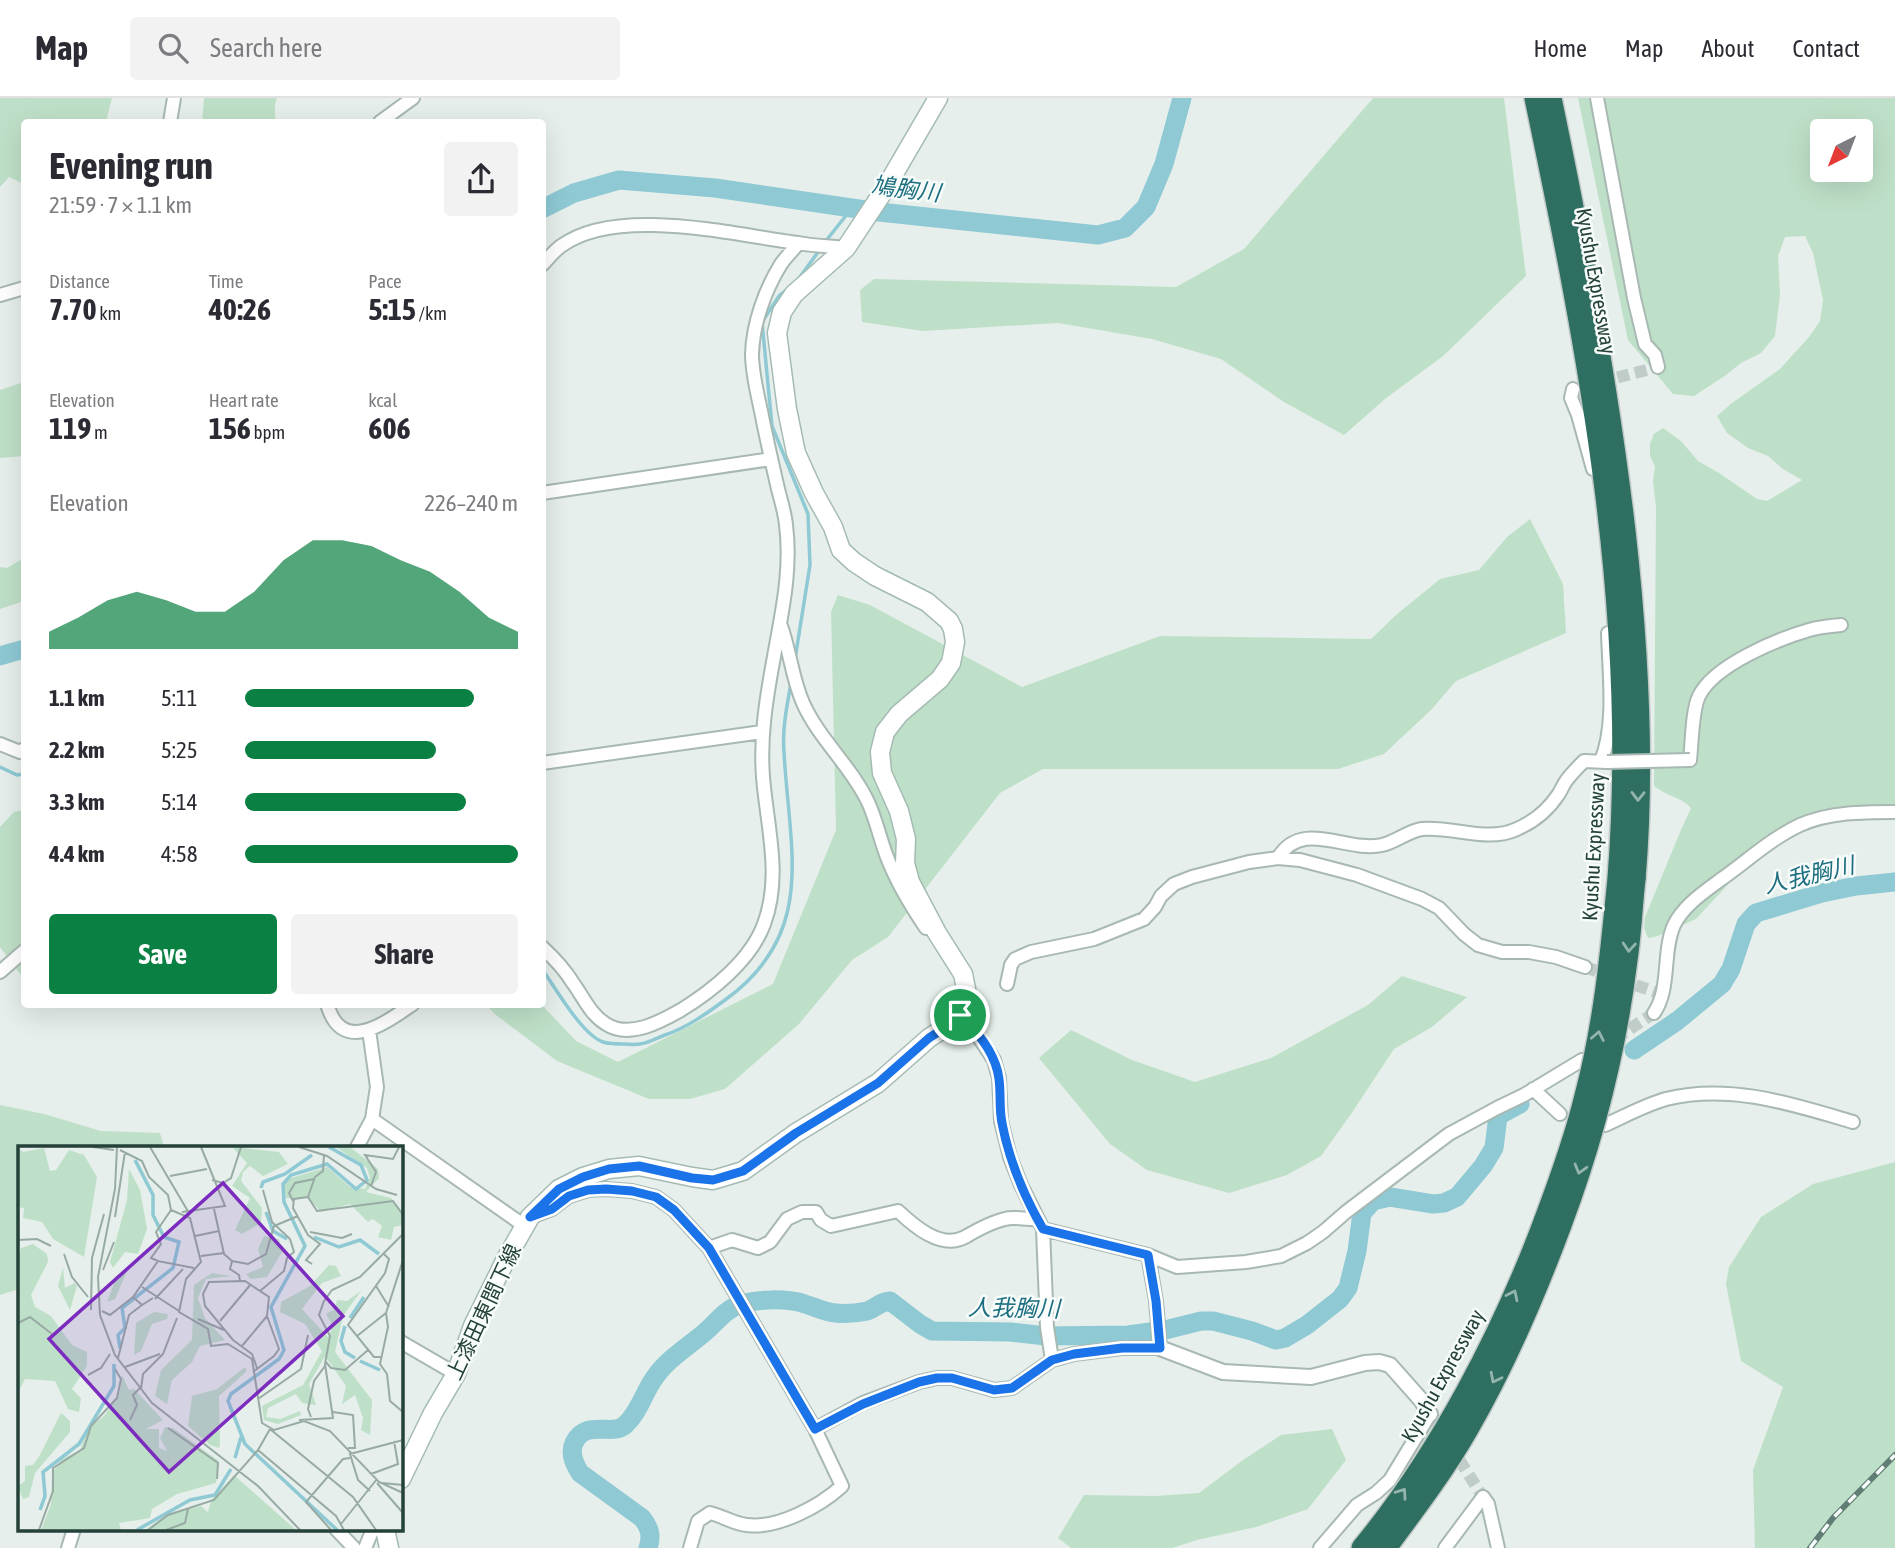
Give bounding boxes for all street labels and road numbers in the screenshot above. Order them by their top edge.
street label: Kyushu Expressway [1572,206,1622,356]
street label: Kyushu Expressway [1577,772,1609,921]
street label: 上漆田東間下線 [441,1240,525,1383]
street label: Kyushu Expressway [1396,1305,1489,1446]

